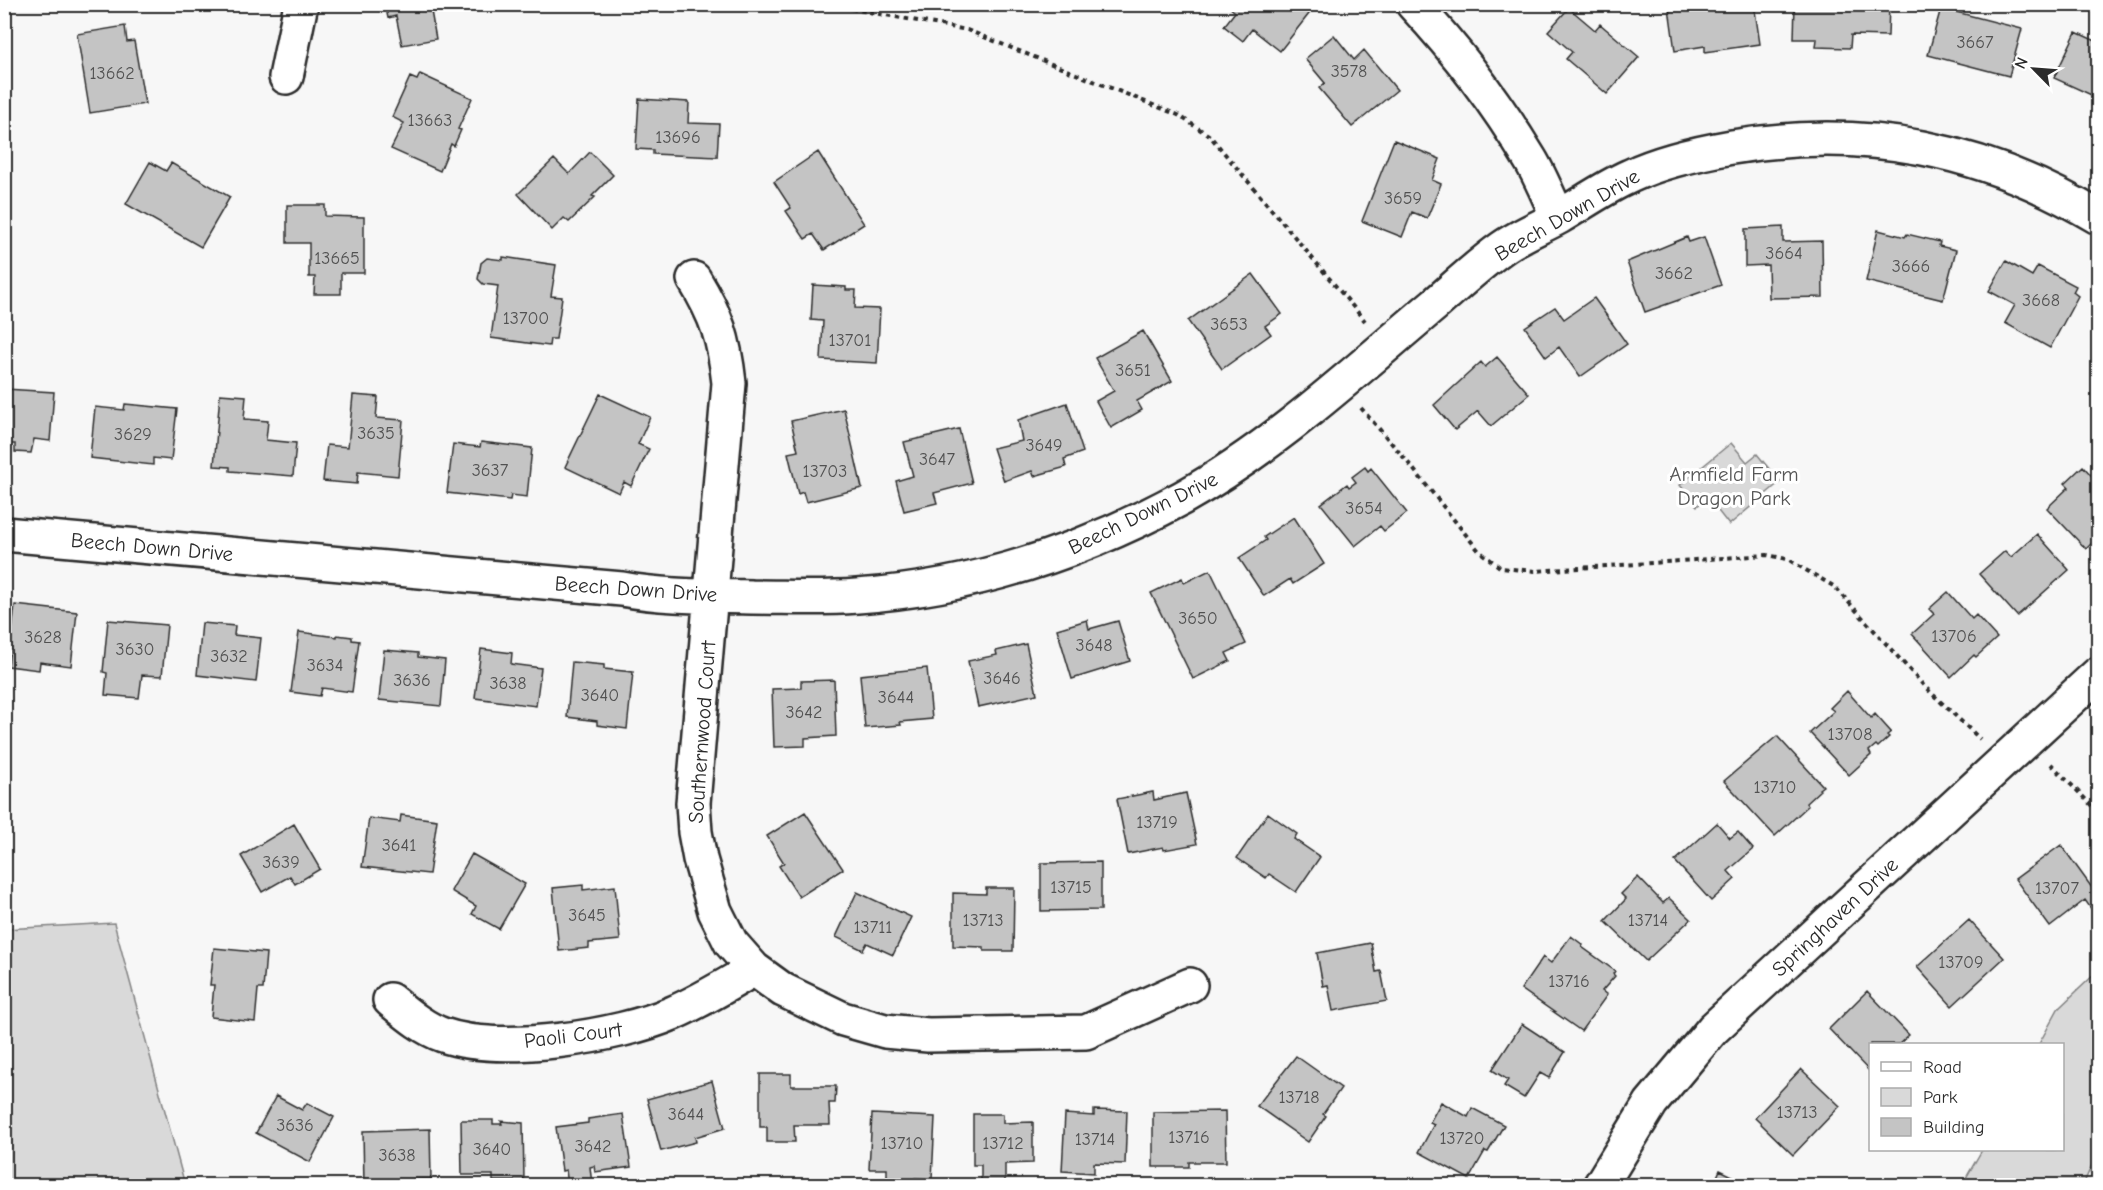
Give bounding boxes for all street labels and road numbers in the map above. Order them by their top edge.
street label: Beech Down Drive [1490,164,1644,266]
street label: Beech Down Drive [1064,466,1222,560]
street label: Beech Down Drive [70,528,234,566]
street label: Beech Down Drive [554,571,718,607]
street label: Southernwood Court [684,639,720,824]
street label: Springhaven Drive [1767,853,1903,981]
street label: Paoli Court [523,1017,624,1053]

